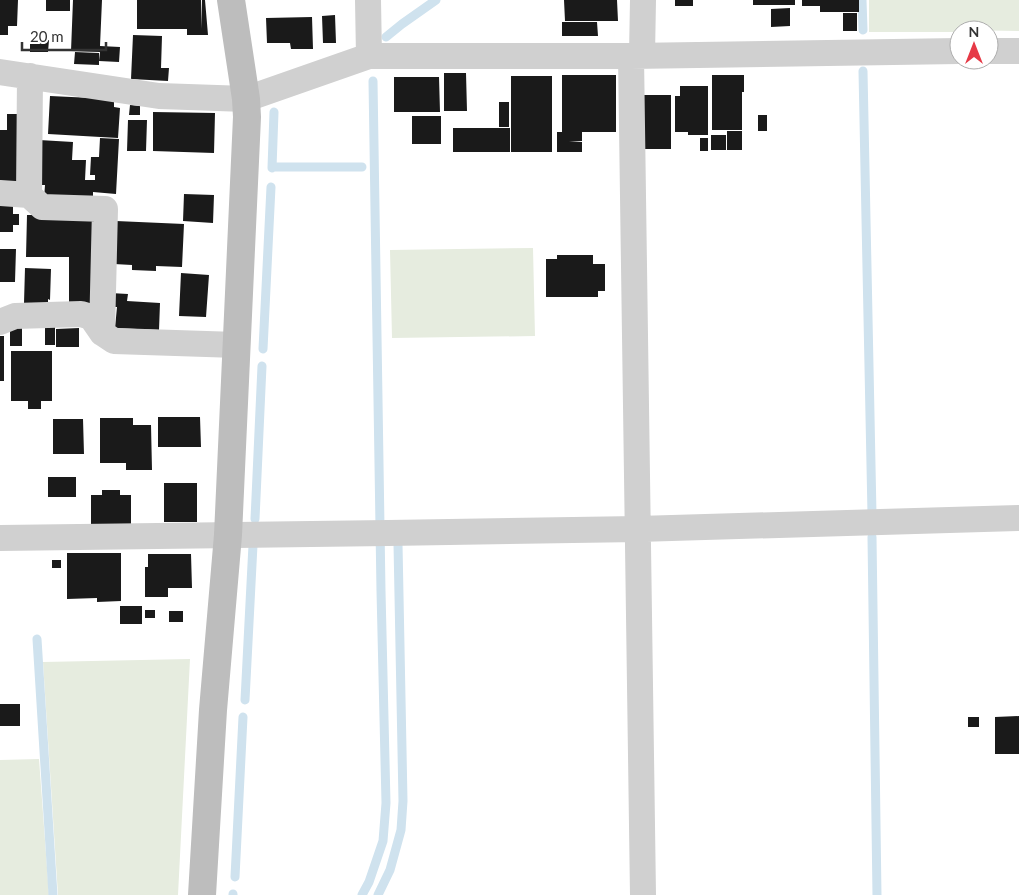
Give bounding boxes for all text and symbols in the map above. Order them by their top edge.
scale bar [22,20,106,52]
north arrow [949,20,999,70]
text: N [969,23,979,40]
text: 20 m [30,27,64,45]

